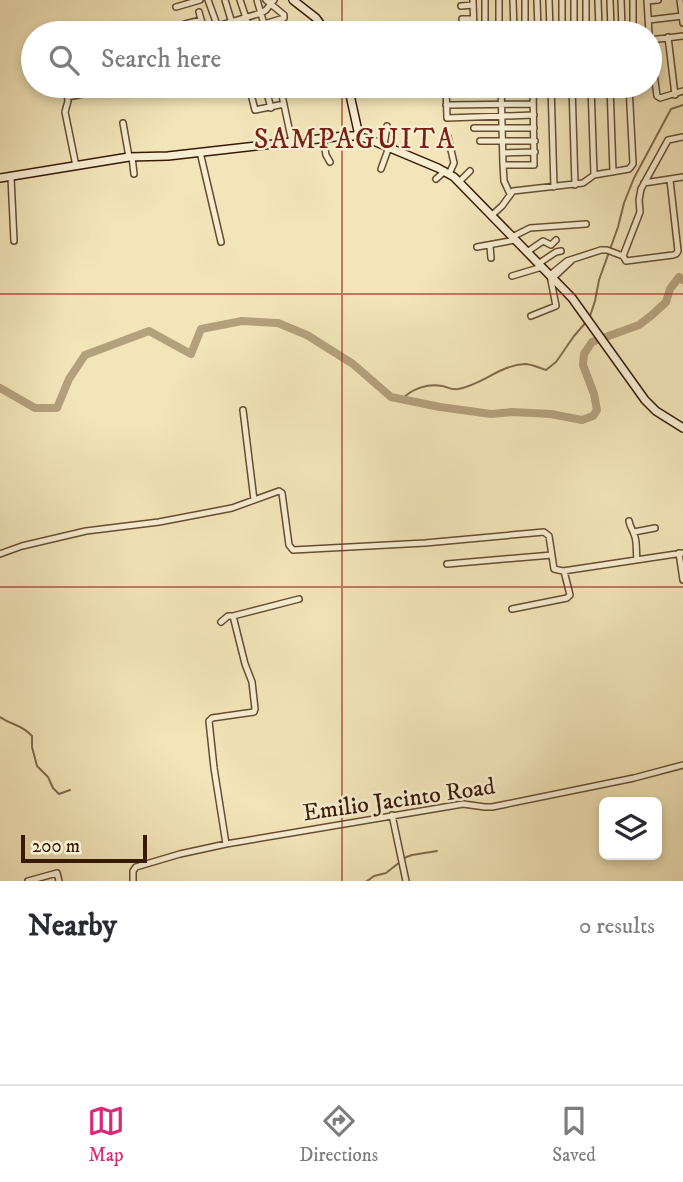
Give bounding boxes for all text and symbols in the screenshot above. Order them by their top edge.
search box [21,21,662,98]
icon: search [45,41,83,79]
text: Search here [101,43,221,76]
district label: SAMPAGUITA [254,122,456,157]
street label: Emilio Jacinto Road [301,772,497,828]
map controls [599,797,662,860]
button: layers [599,797,662,860]
scale bar [21,832,147,864]
text: 200 m [32,835,80,858]
text: Nearby [28,908,117,945]
text: 0 results [579,912,655,941]
tab: Map [87,1102,125,1167]
tab: Directions [299,1102,378,1167]
tab: Saved [552,1102,596,1167]

